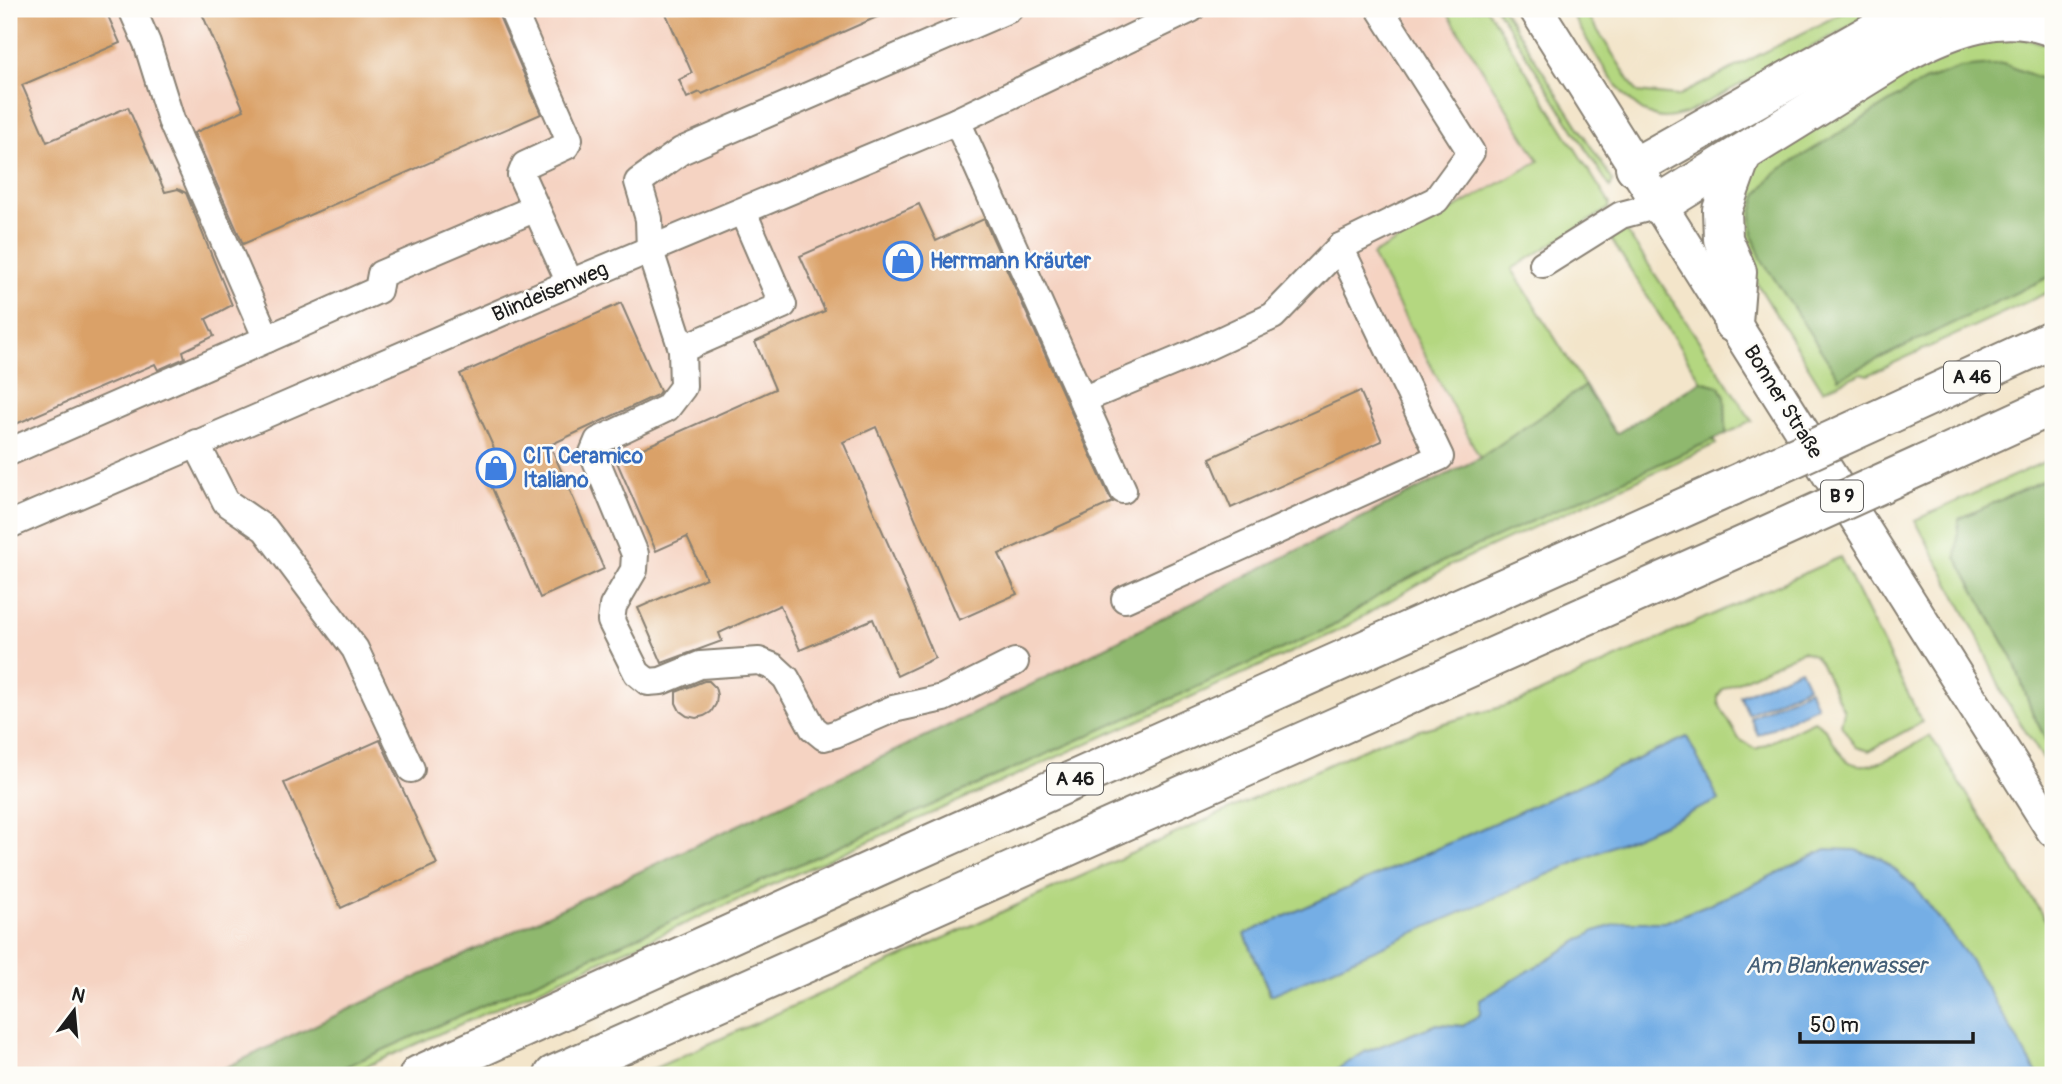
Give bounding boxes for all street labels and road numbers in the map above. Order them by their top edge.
street label: Blindeisenweg [488,256,612,328]
street label: Bonner Straße [1737,340,1829,464]
road number: A 46 [1944,362,2000,392]
road number: B 9 [1821,481,1863,512]
road number: A 46 [1047,764,1103,794]

